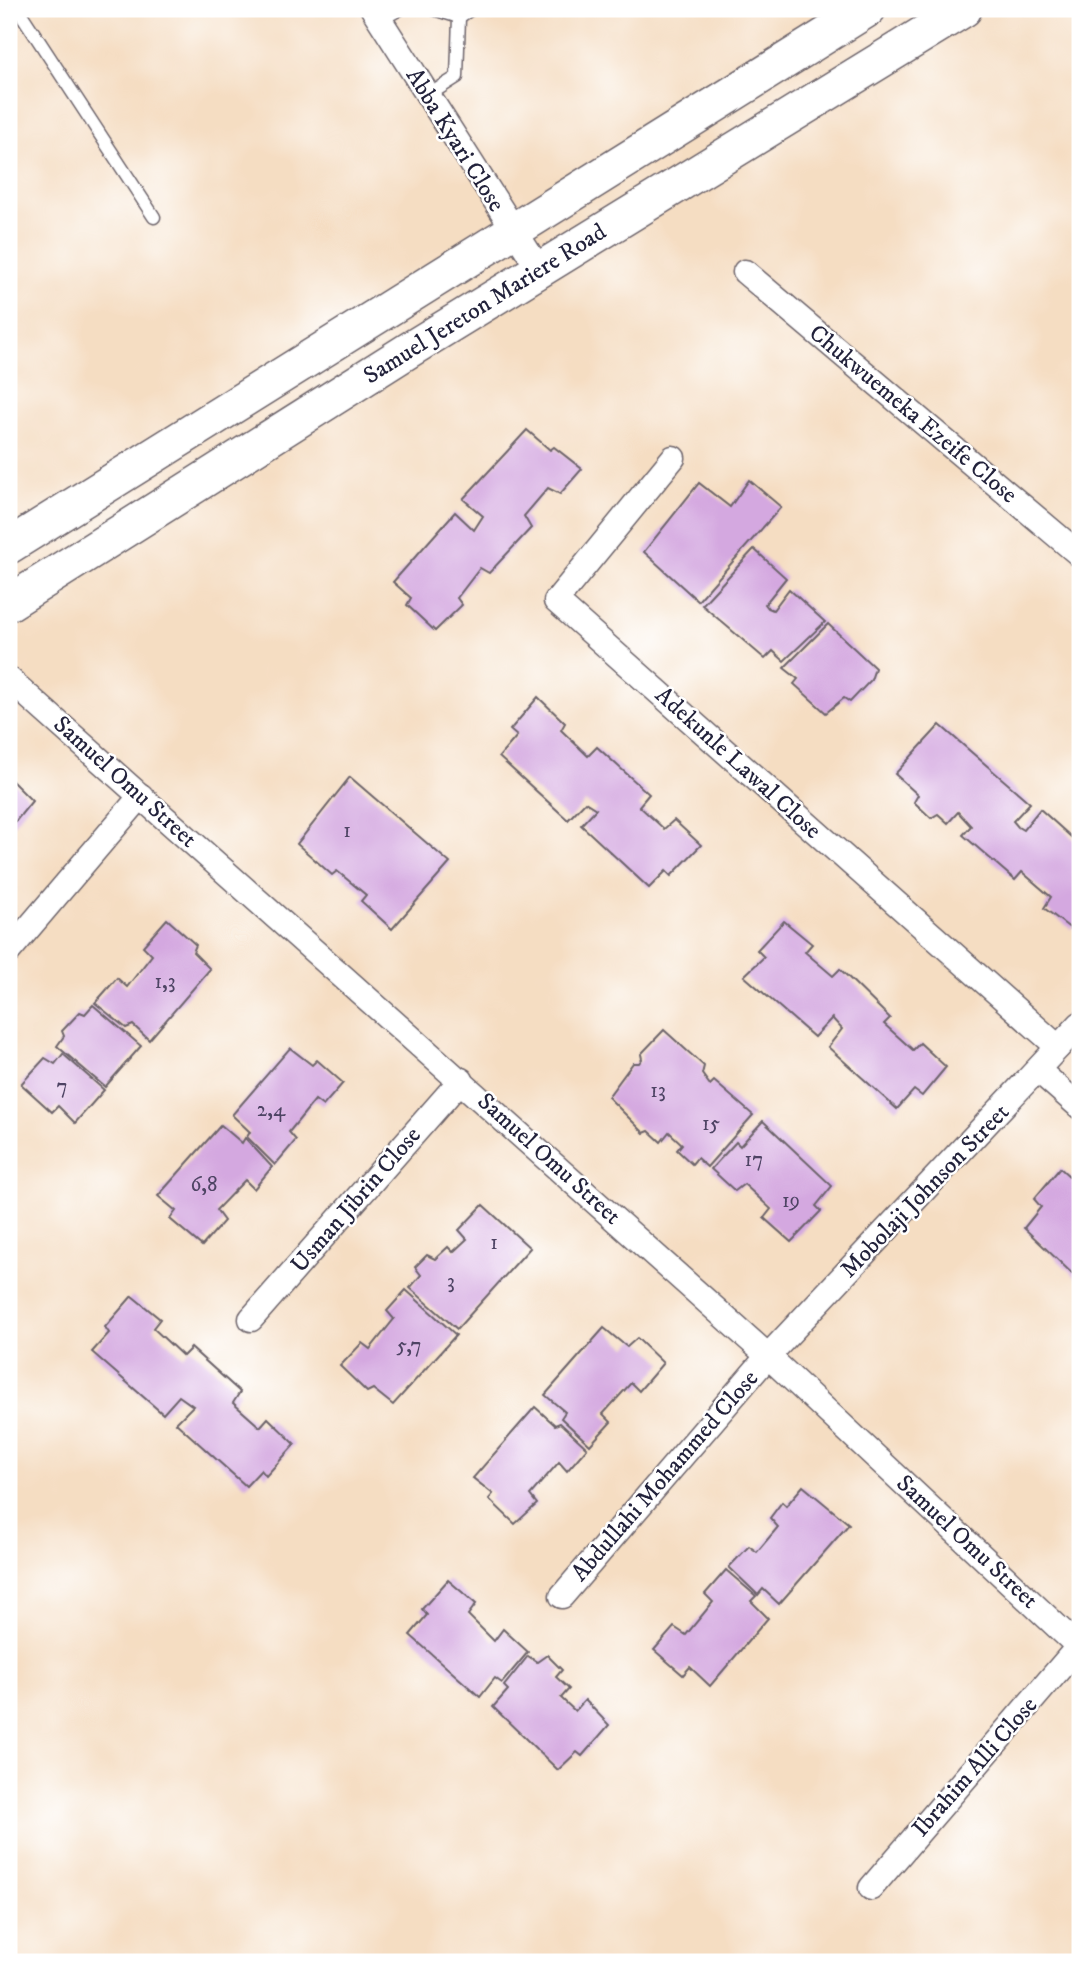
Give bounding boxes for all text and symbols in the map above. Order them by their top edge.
street label: Abba Kyari Close [399,63,511,217]
street label: Samuel Jereton Mariere Road [358,217,612,391]
street label: Chukwuemeka Ezeife Close [803,318,1023,510]
street label: Adekunle Lawal Close [649,680,827,846]
street label: Samuel Omu Street [47,710,203,855]
house number: 1 [343,818,351,844]
house number: 1,3 [154,969,176,995]
house number: 7 [56,1074,68,1100]
house number: 13 [650,1078,666,1104]
street label: Samuel Omu Street [471,1087,627,1232]
house number: 2,4 [257,1097,286,1123]
street label: Mobolaji Johnson Street [834,1097,1016,1284]
house number: 15 [702,1111,720,1137]
street label: Usman Jibrin Close [284,1121,428,1279]
house number: 17 [745,1147,763,1173]
house number: 6,8 [190,1172,218,1198]
house number: 19 [782,1188,800,1214]
house number: 1 [490,1230,498,1256]
house number: 3 [447,1269,455,1295]
house number: 5,7 [396,1333,422,1359]
street label: Abdullahi Mohammed Close [565,1364,765,1588]
street label: Samuel Omu Street [890,1469,1044,1616]
street label: Ibrahim Alli Close [906,1691,1044,1843]

